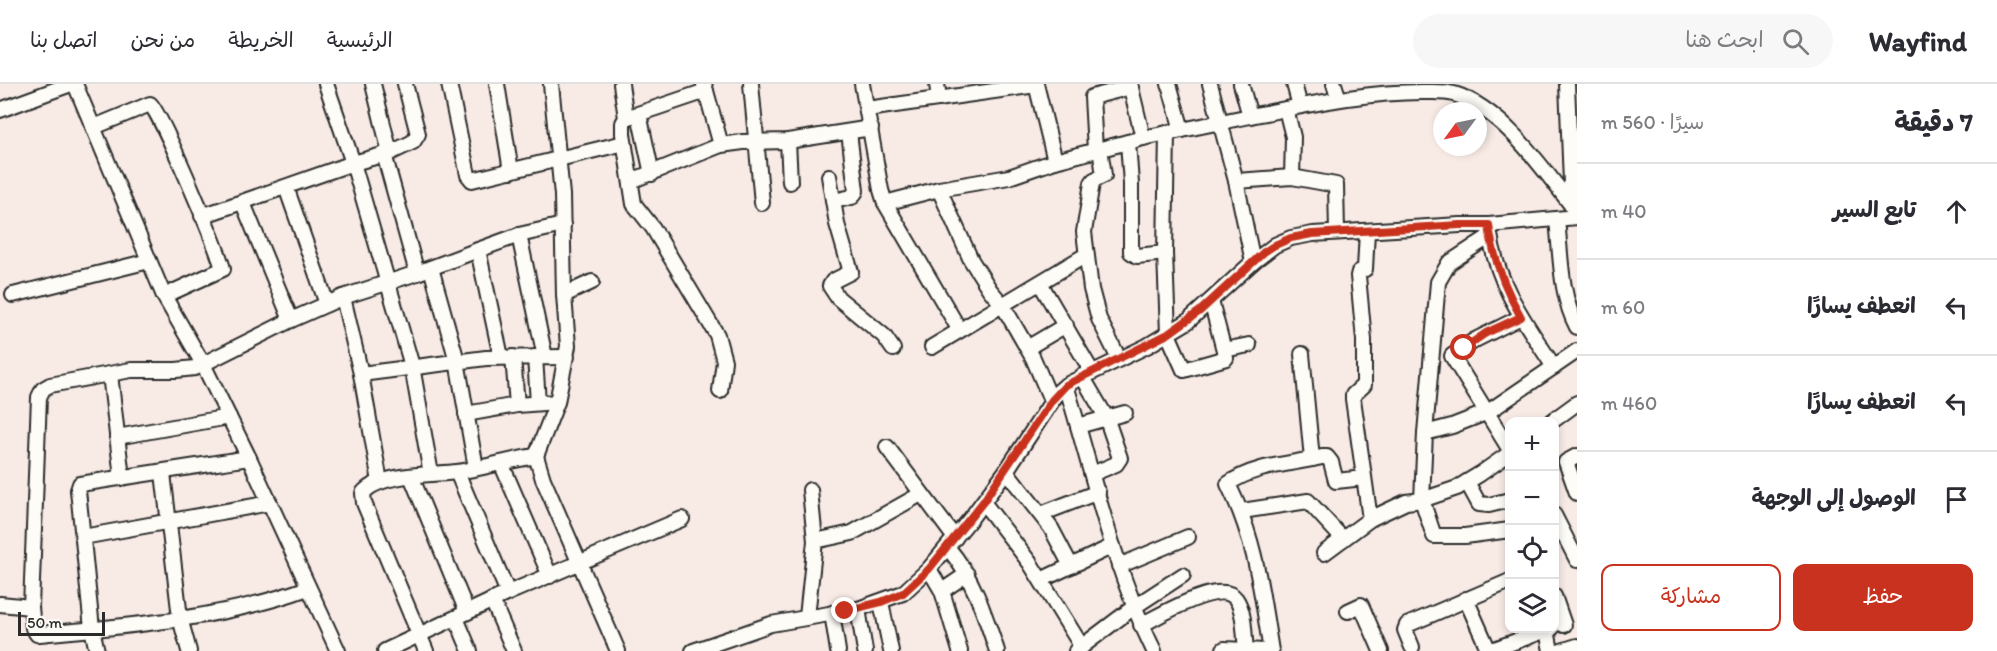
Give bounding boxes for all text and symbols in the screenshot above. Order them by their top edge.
search box [1413,14,1833,68]
text: Wayfind [1869,24,1967,58]
icon: search [1779,25,1812,58]
text: ابحث هنا [1685,26,1764,53]
text: اتصل بنا [30,27,98,52]
text: من نحن [131,27,195,52]
text: الخريطة [228,27,294,52]
text: الرئيسية [327,27,393,52]
north arrow [1433,102,1487,156]
text: 7 دقيقة [1894,106,1973,138]
text: سيرًا · 560 m [1601,110,1704,134]
icon: ahead [1940,195,1973,228]
text: تابع السير [1833,196,1916,223]
text: 40 m [1601,199,1647,223]
icon: left [1940,291,1973,324]
text: انعطف يسارًا [1807,292,1916,319]
text: 60 m [1601,295,1645,319]
route start [1450,334,1476,360]
icon: left [1940,387,1973,420]
text: انعطف يسارًا [1807,388,1916,415]
text: 460 m [1601,391,1657,415]
map controls [1505,417,1559,633]
button: + [1505,417,1559,471]
button: − [1505,471,1559,525]
icon: arrive [1940,483,1973,516]
text: الوصول إلى الوجهة [1751,484,1916,511]
button: locate [1505,525,1559,579]
button: مشاركة [1601,564,1781,631]
button: حفظ [1793,564,1973,631]
button: layers [1505,579,1559,633]
route end [831,597,857,623]
scale bar [18,609,105,636]
text: 50 m [27,613,62,632]

